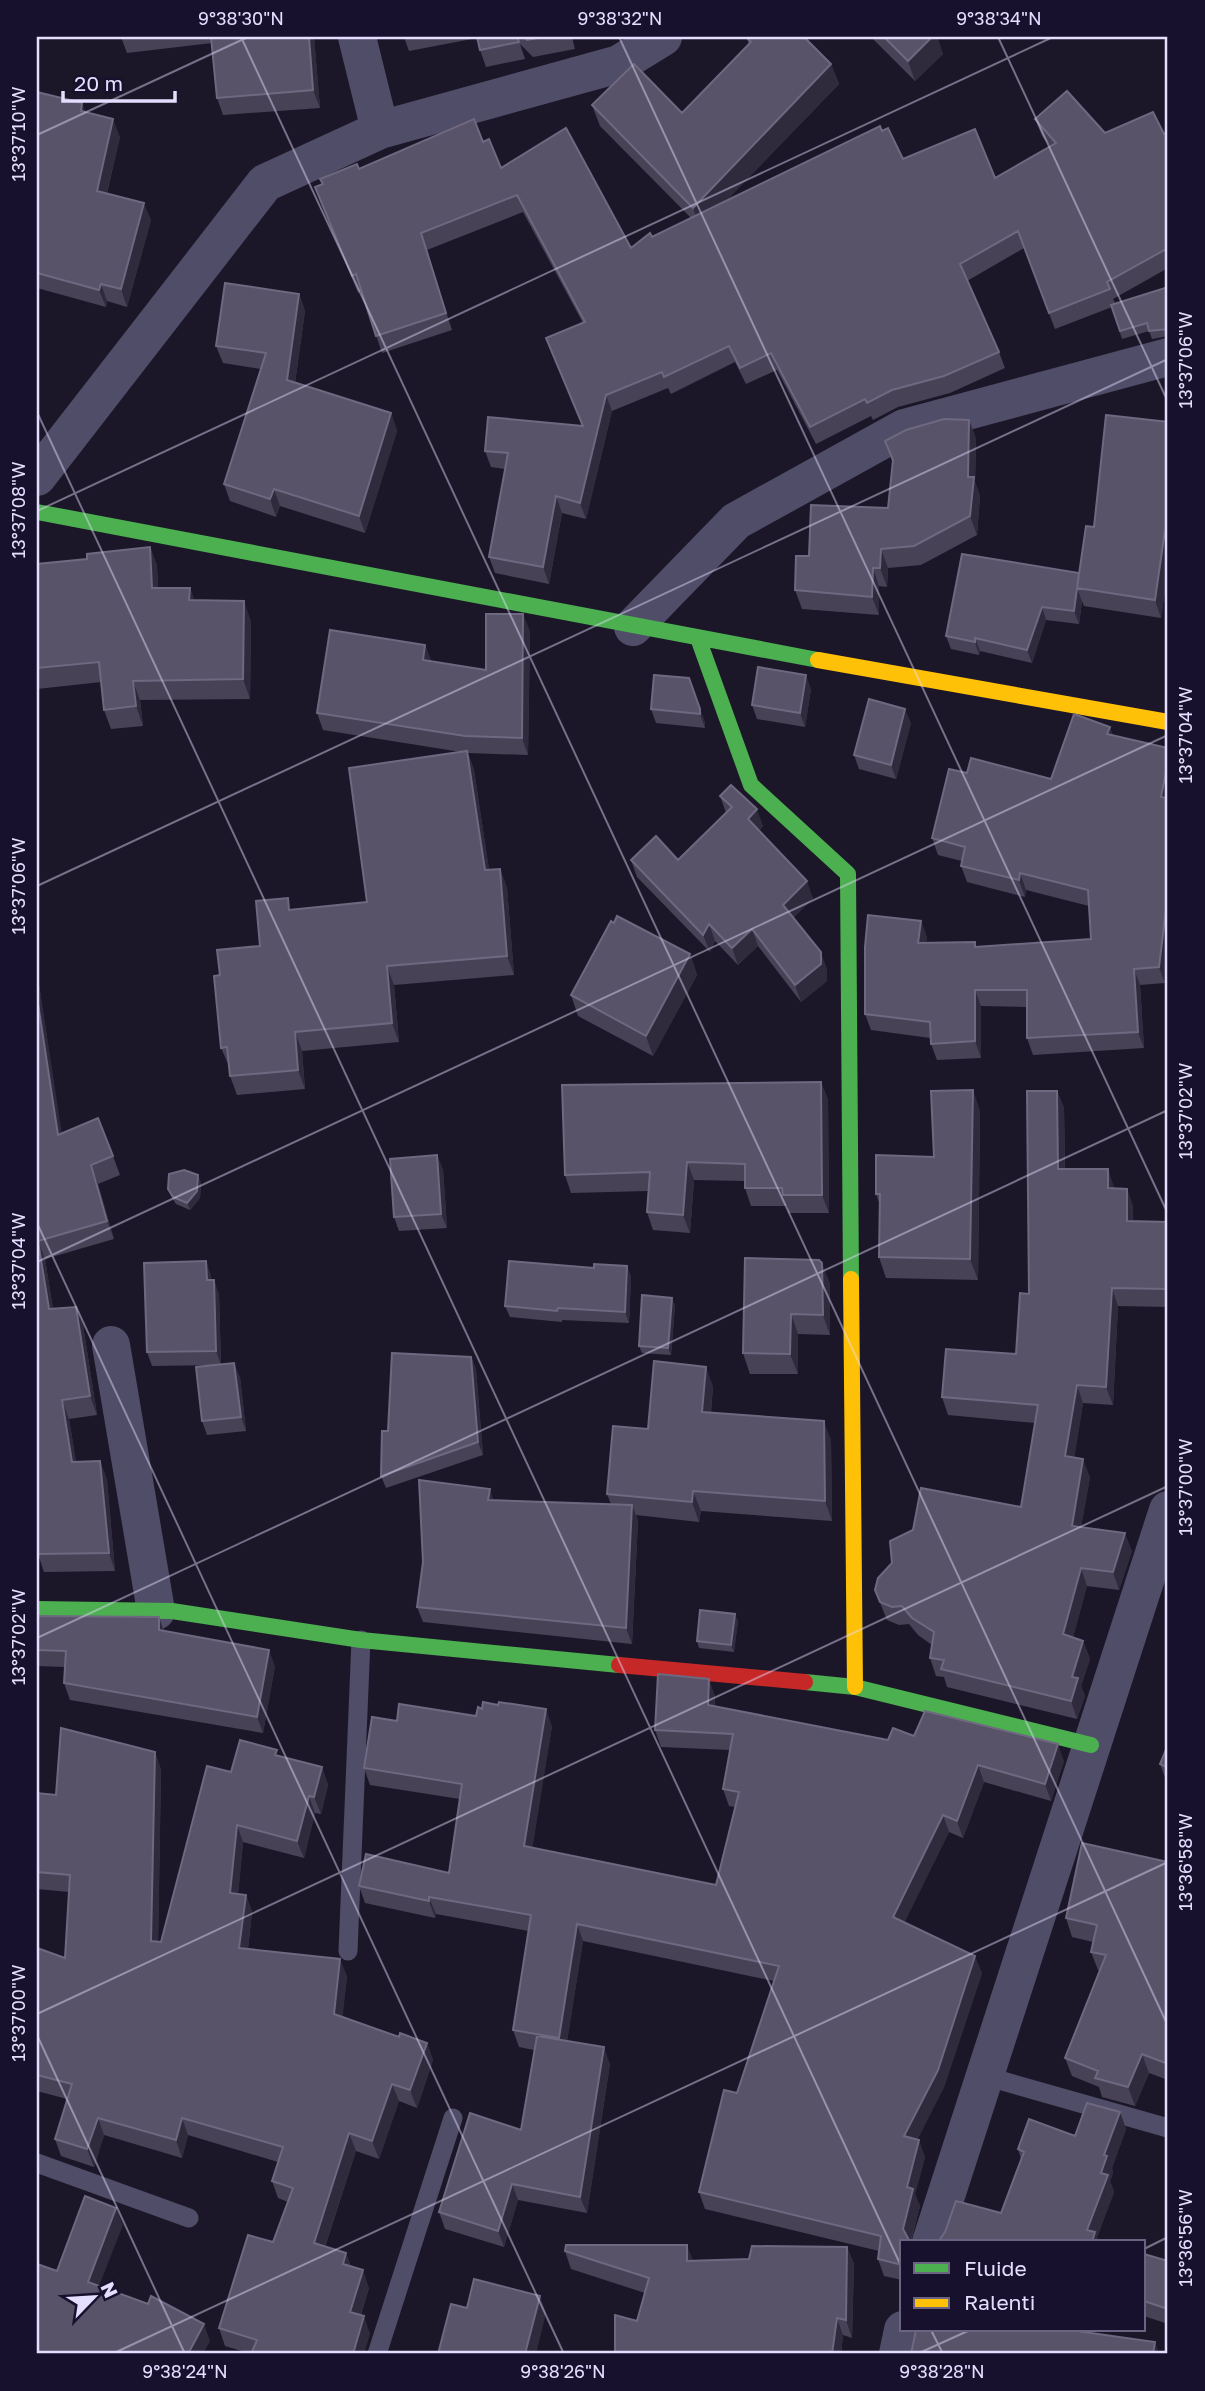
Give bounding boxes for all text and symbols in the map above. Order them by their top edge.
text: 9°38'30"N [198,7,284,29]
text: 9°38'32"N [577,7,663,29]
text: 9°38'34"N [956,7,1042,29]
scale bar [63,60,175,104]
text: 20 m [74,70,123,96]
text: 13°37'10"W [7,87,29,181]
text: 13°37'06"W [1174,311,1196,409]
text: 13°37'08"W [7,461,29,559]
text: 13°37'04"W [1174,686,1196,784]
text: 13°37'06"W [7,837,29,935]
text: 13°37'02"W [1174,1063,1196,1159]
text: 13°37'04"W [7,1212,29,1310]
text: 13°37'00"W [1174,1438,1196,1536]
text: 13°37'02"W [7,1589,29,1685]
text: 13°36'58"W [1174,1813,1196,1911]
text: 13°37'00"W [7,1964,29,2062]
text: 13°36'56"W [1174,2189,1196,2287]
legend [900,2240,1146,2332]
text: Fluide [964,2255,1027,2281]
north arrow [60,2262,130,2332]
text: N [96,2278,123,2301]
text: Ralenti [964,2289,1035,2315]
text: 9°38'24"N [142,2360,228,2382]
text: 9°38'26"N [520,2360,606,2382]
text: 9°38'28"N [899,2360,985,2382]

